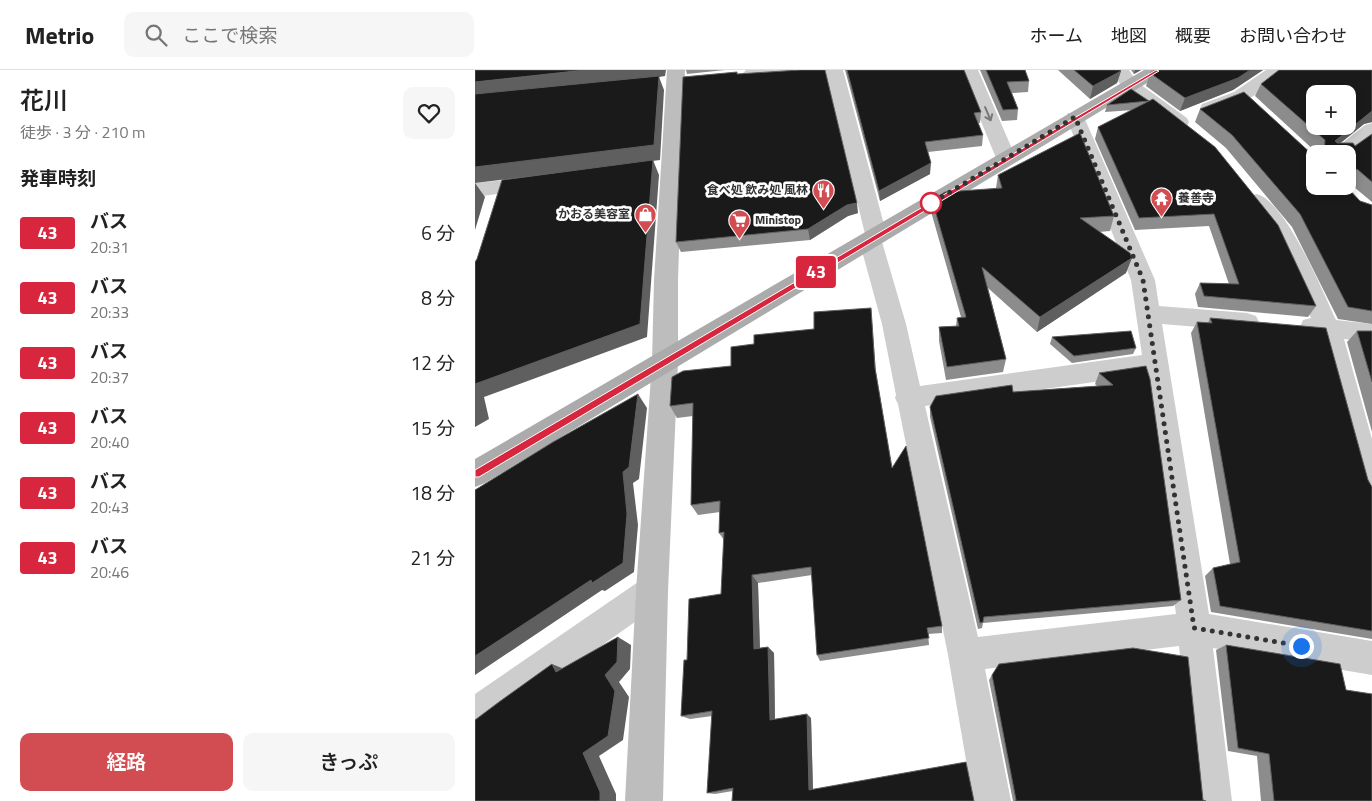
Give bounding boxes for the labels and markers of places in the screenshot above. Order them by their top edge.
restaurant icon: 食べ処 飲み処 風林 [812,178,836,209]
place label: 食べ処 飲み処 風林 [707,180,808,199]
temple icon: 養善寺 [1150,186,1174,217]
place label: 養善寺 [1178,188,1214,207]
unlabelled marker [920,192,942,214]
shop icon: かおる美容室 [634,202,658,233]
place label: かおる美容室 [558,204,630,223]
supermarket icon: Ministop [727,208,751,239]
place label: Ministop [755,210,802,229]

